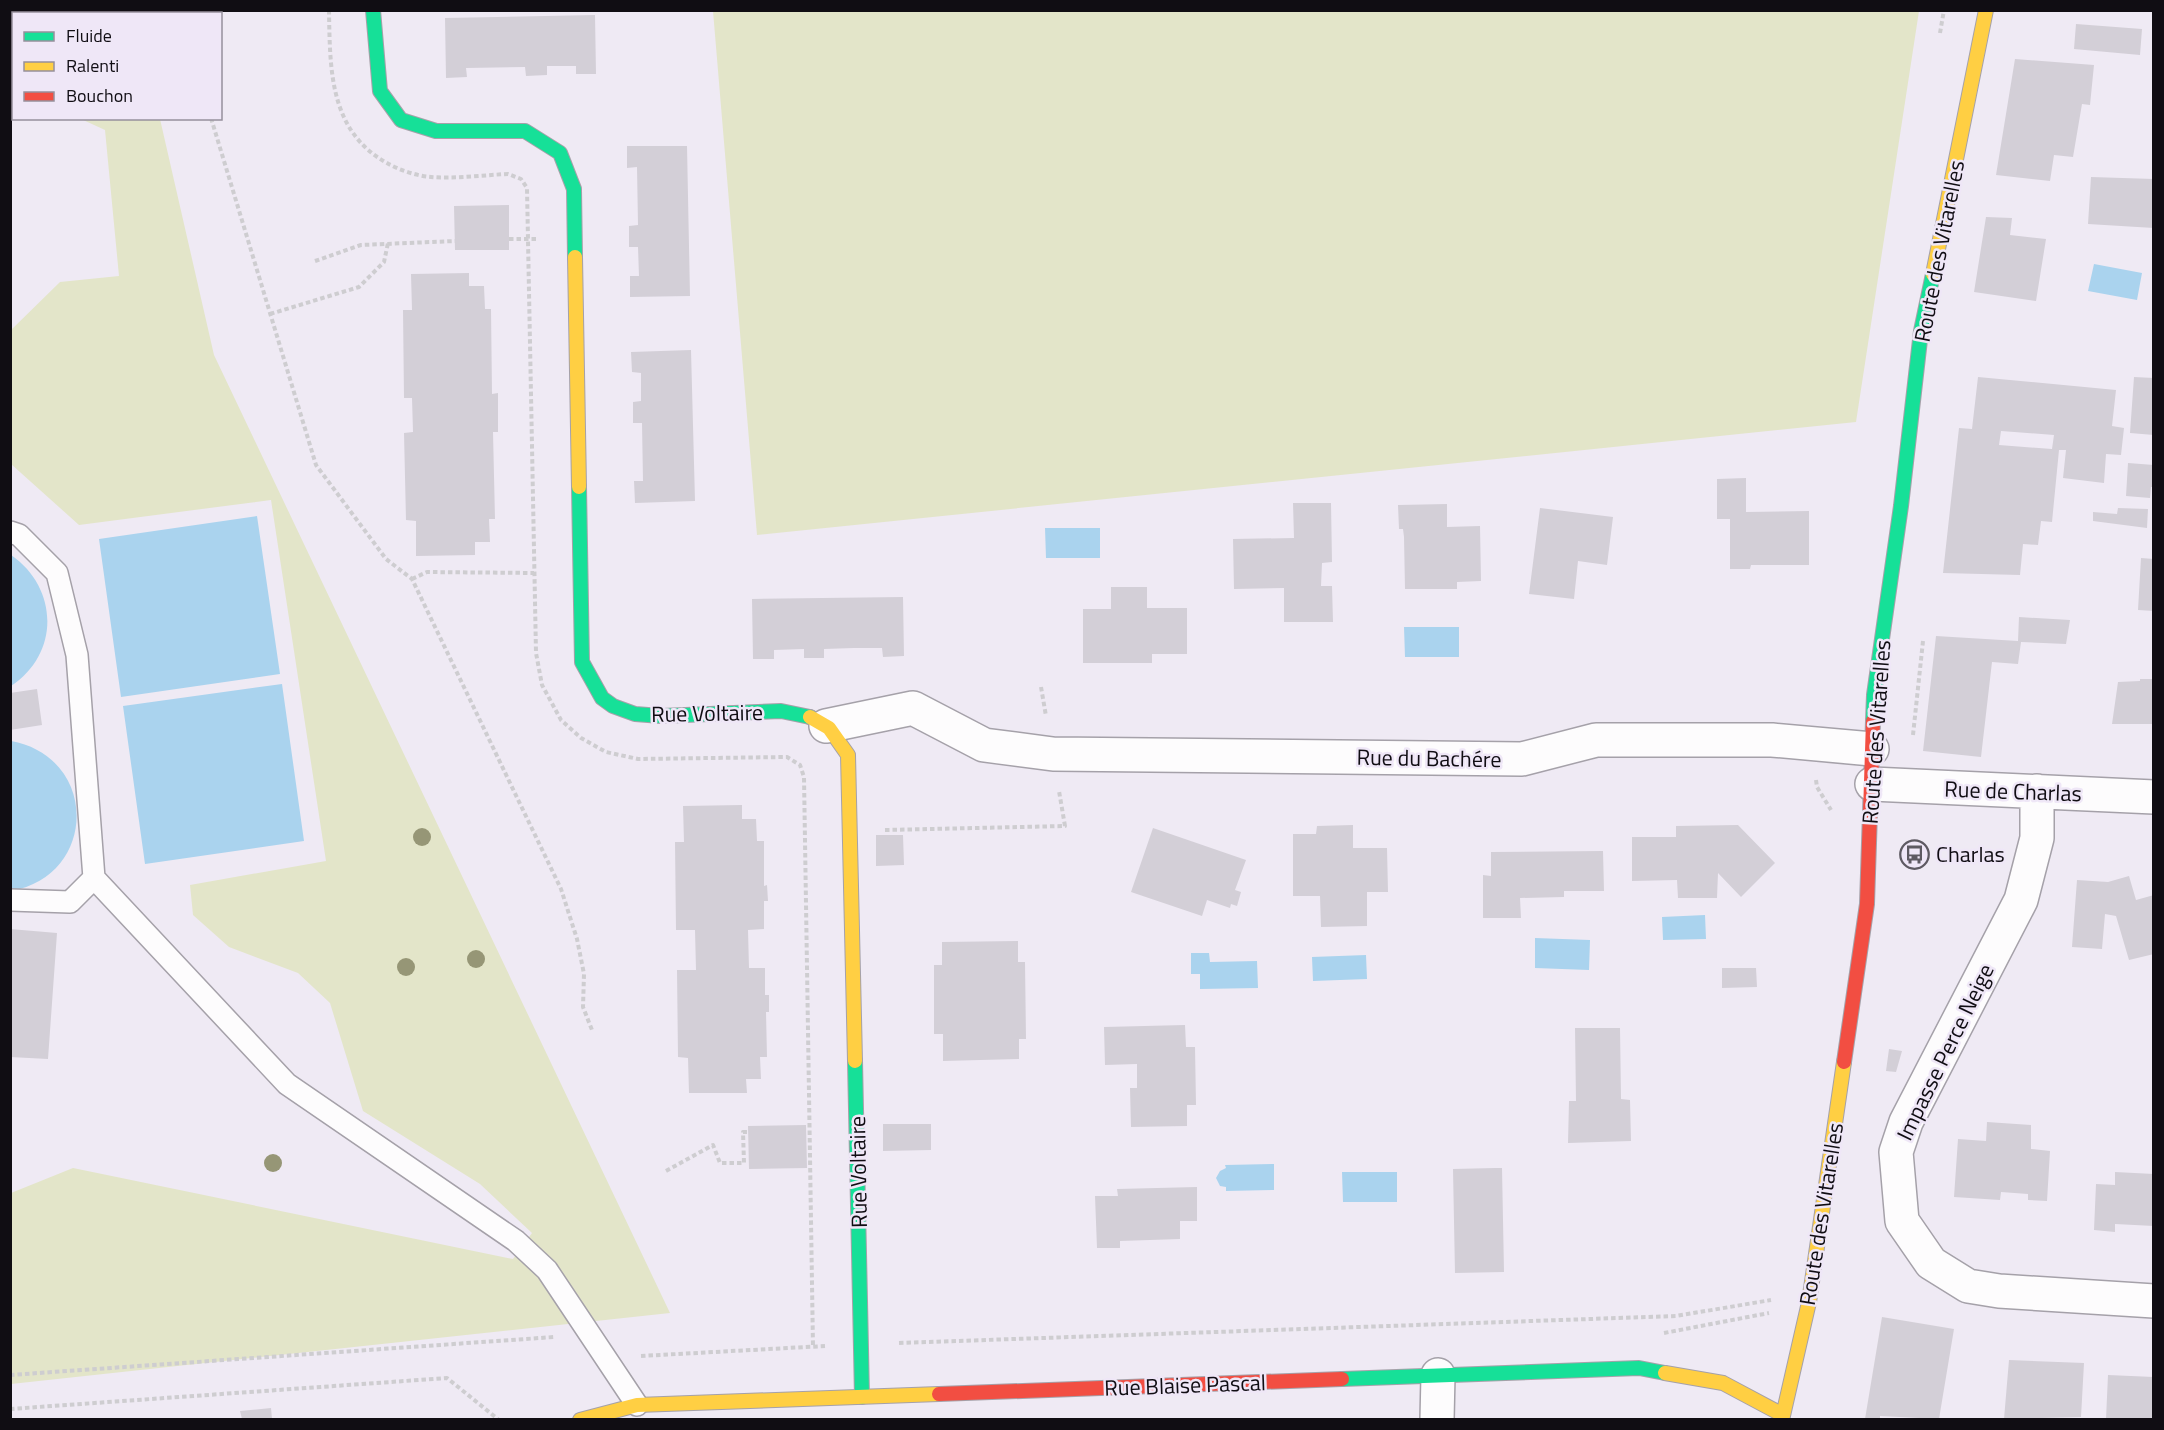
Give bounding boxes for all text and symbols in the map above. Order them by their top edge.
legend [12,12,222,120]
text: Fluide [66,22,112,49]
text: Ralenti [66,52,119,79]
text: Bouchon [66,82,133,109]
street label: Route des Vitarelles [1905,157,1973,345]
street label: Route des Vitarelles [1853,639,1899,825]
street label: Rue Voltaire [651,695,763,731]
street label: Rue du Bachére [1356,740,1502,776]
street label: Rue de Charlas [1944,772,2082,810]
place label: Charlas [1936,837,2005,871]
bus stop icon: Charlas [1899,838,1931,870]
street label: Impasse Perce Neige [1887,958,2003,1146]
street label: Rue Voltaire [840,1116,876,1228]
street label: Route des Vitarelles [1790,1120,1852,1308]
street label: Rue Blaise Pascal [1104,1365,1266,1405]

